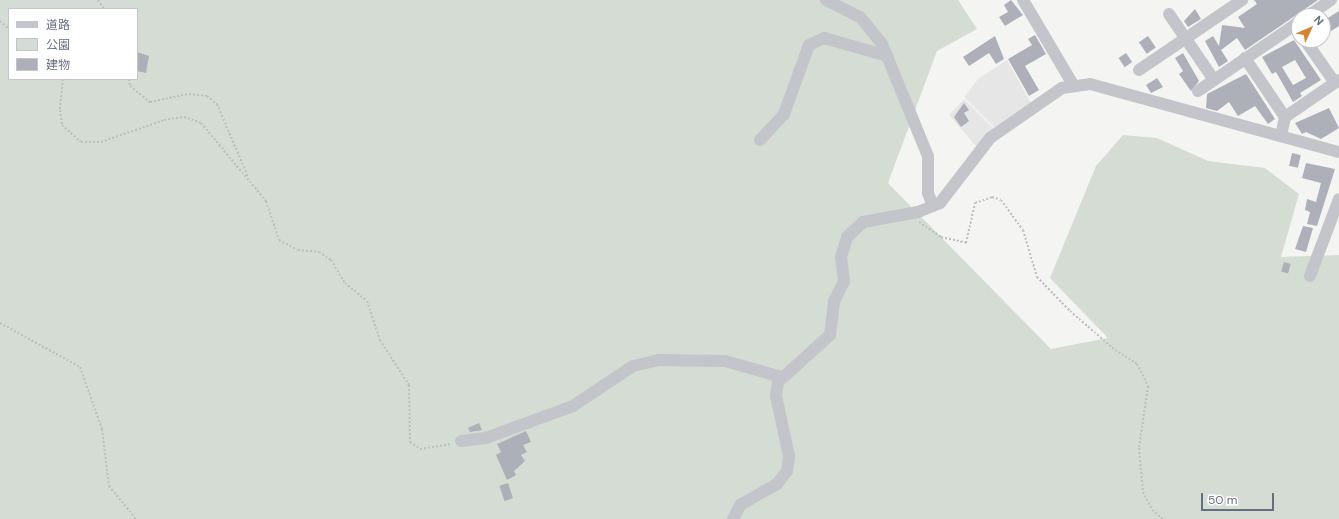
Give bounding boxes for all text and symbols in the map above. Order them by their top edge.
legend [8,8,138,80]
north arrow [1291,8,1331,48]
text: N [1311,13,1327,28]
text: 道路 [46,17,70,33]
text: 公園 [46,37,70,53]
text: 建物 [46,57,70,73]
scale bar [1203,485,1276,511]
text: 50 m [1208,492,1237,508]

